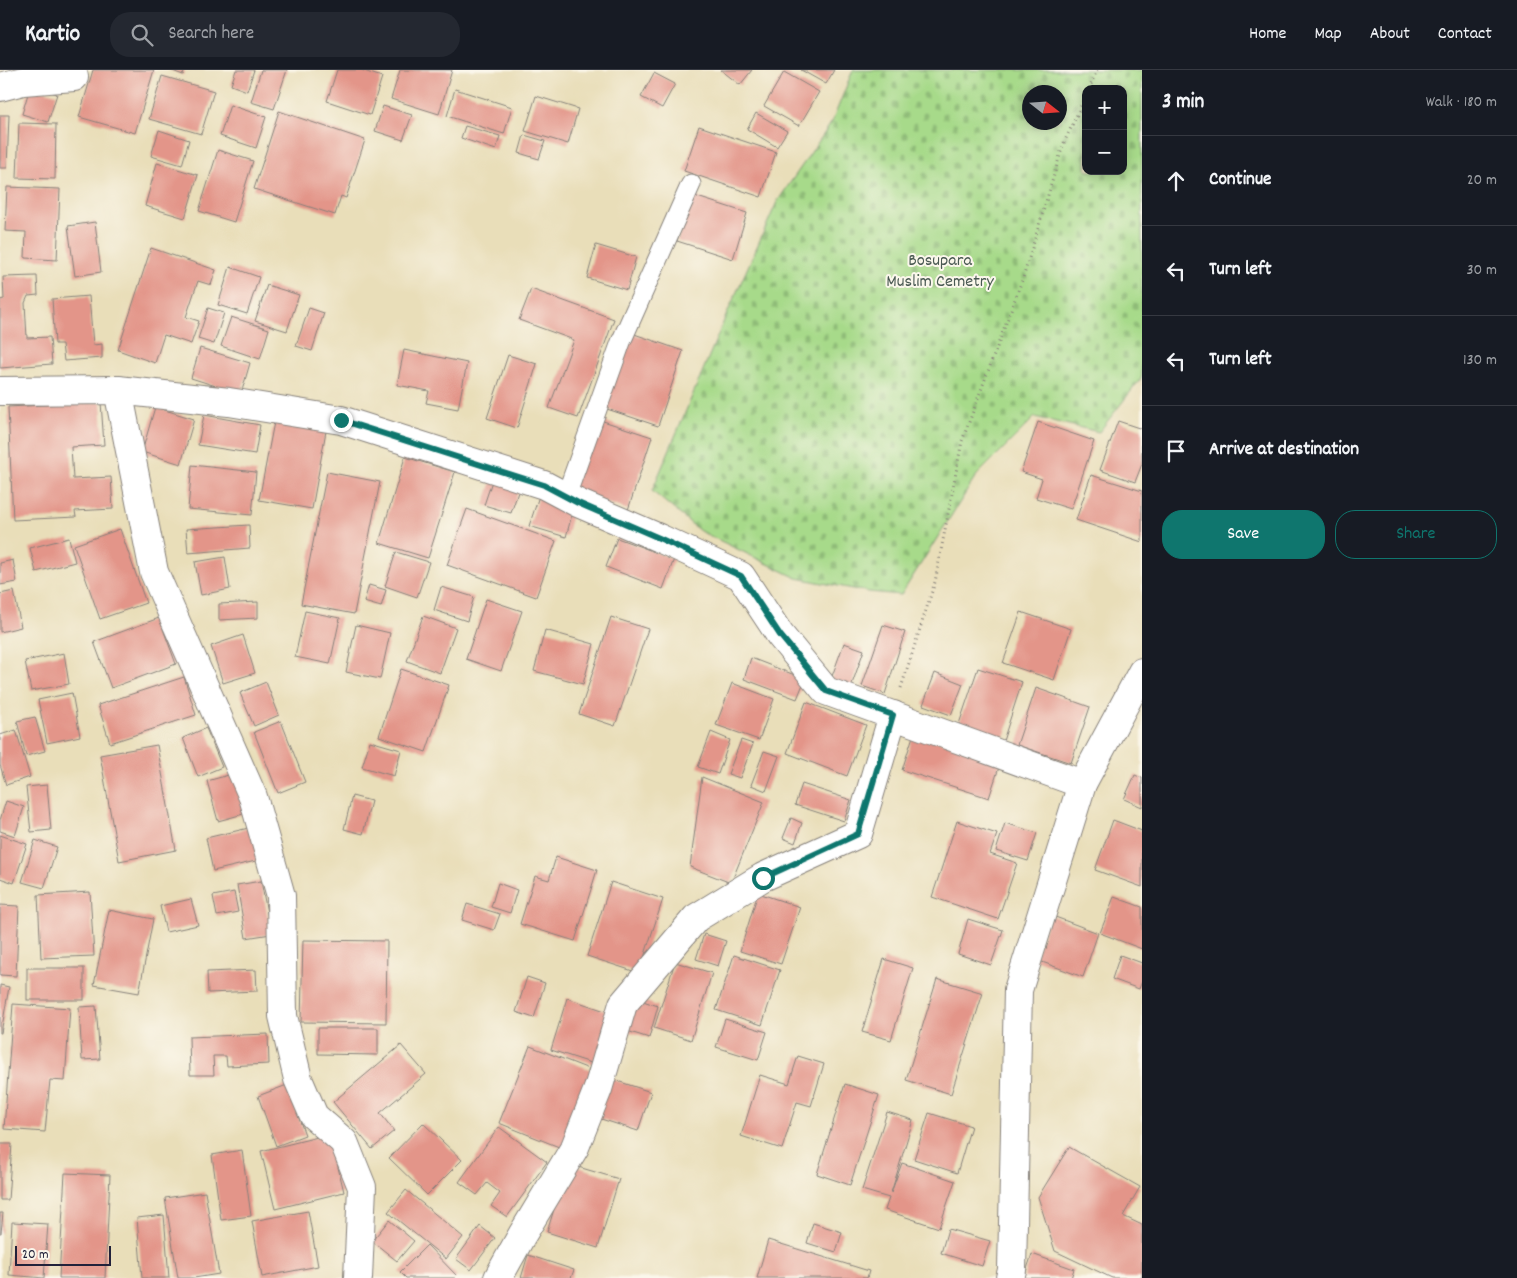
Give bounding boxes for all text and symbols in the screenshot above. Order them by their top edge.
search box [110,12,460,57]
text: Kartio [25,18,80,52]
icon: search [128,21,156,49]
text: Search here [168,21,254,48]
text: Home [1249,22,1286,47]
text: Map [1314,22,1342,47]
text: About [1370,22,1410,47]
text: Contact [1438,22,1492,47]
north arrow [1022,85,1067,130]
map controls [1082,85,1127,175]
button: + [1082,85,1127,130]
text: 3 min [1162,88,1204,118]
text: Walk · 180 m [1426,91,1497,114]
button: − [1082,130,1127,175]
icon: ahead [1162,167,1190,195]
text: Continue [1209,167,1271,194]
text: 20 m [1467,169,1497,192]
park label: Bosupara Muslim Cemetry [886,249,995,295]
icon: left [1162,257,1190,285]
text: Turn left [1209,257,1272,284]
text: 30 m [1467,259,1497,282]
icon: left [1162,347,1190,375]
text: Turn left [1209,347,1272,374]
text: 130 m [1463,349,1497,372]
route end [330,409,353,432]
icon: arrive [1162,437,1190,465]
text: Arrive at destination [1209,437,1359,464]
button: Save [1162,510,1325,559]
button: Share [1335,510,1497,559]
route start [752,867,775,890]
scale bar [15,1243,111,1266]
text: 20 m [22,1245,49,1265]

